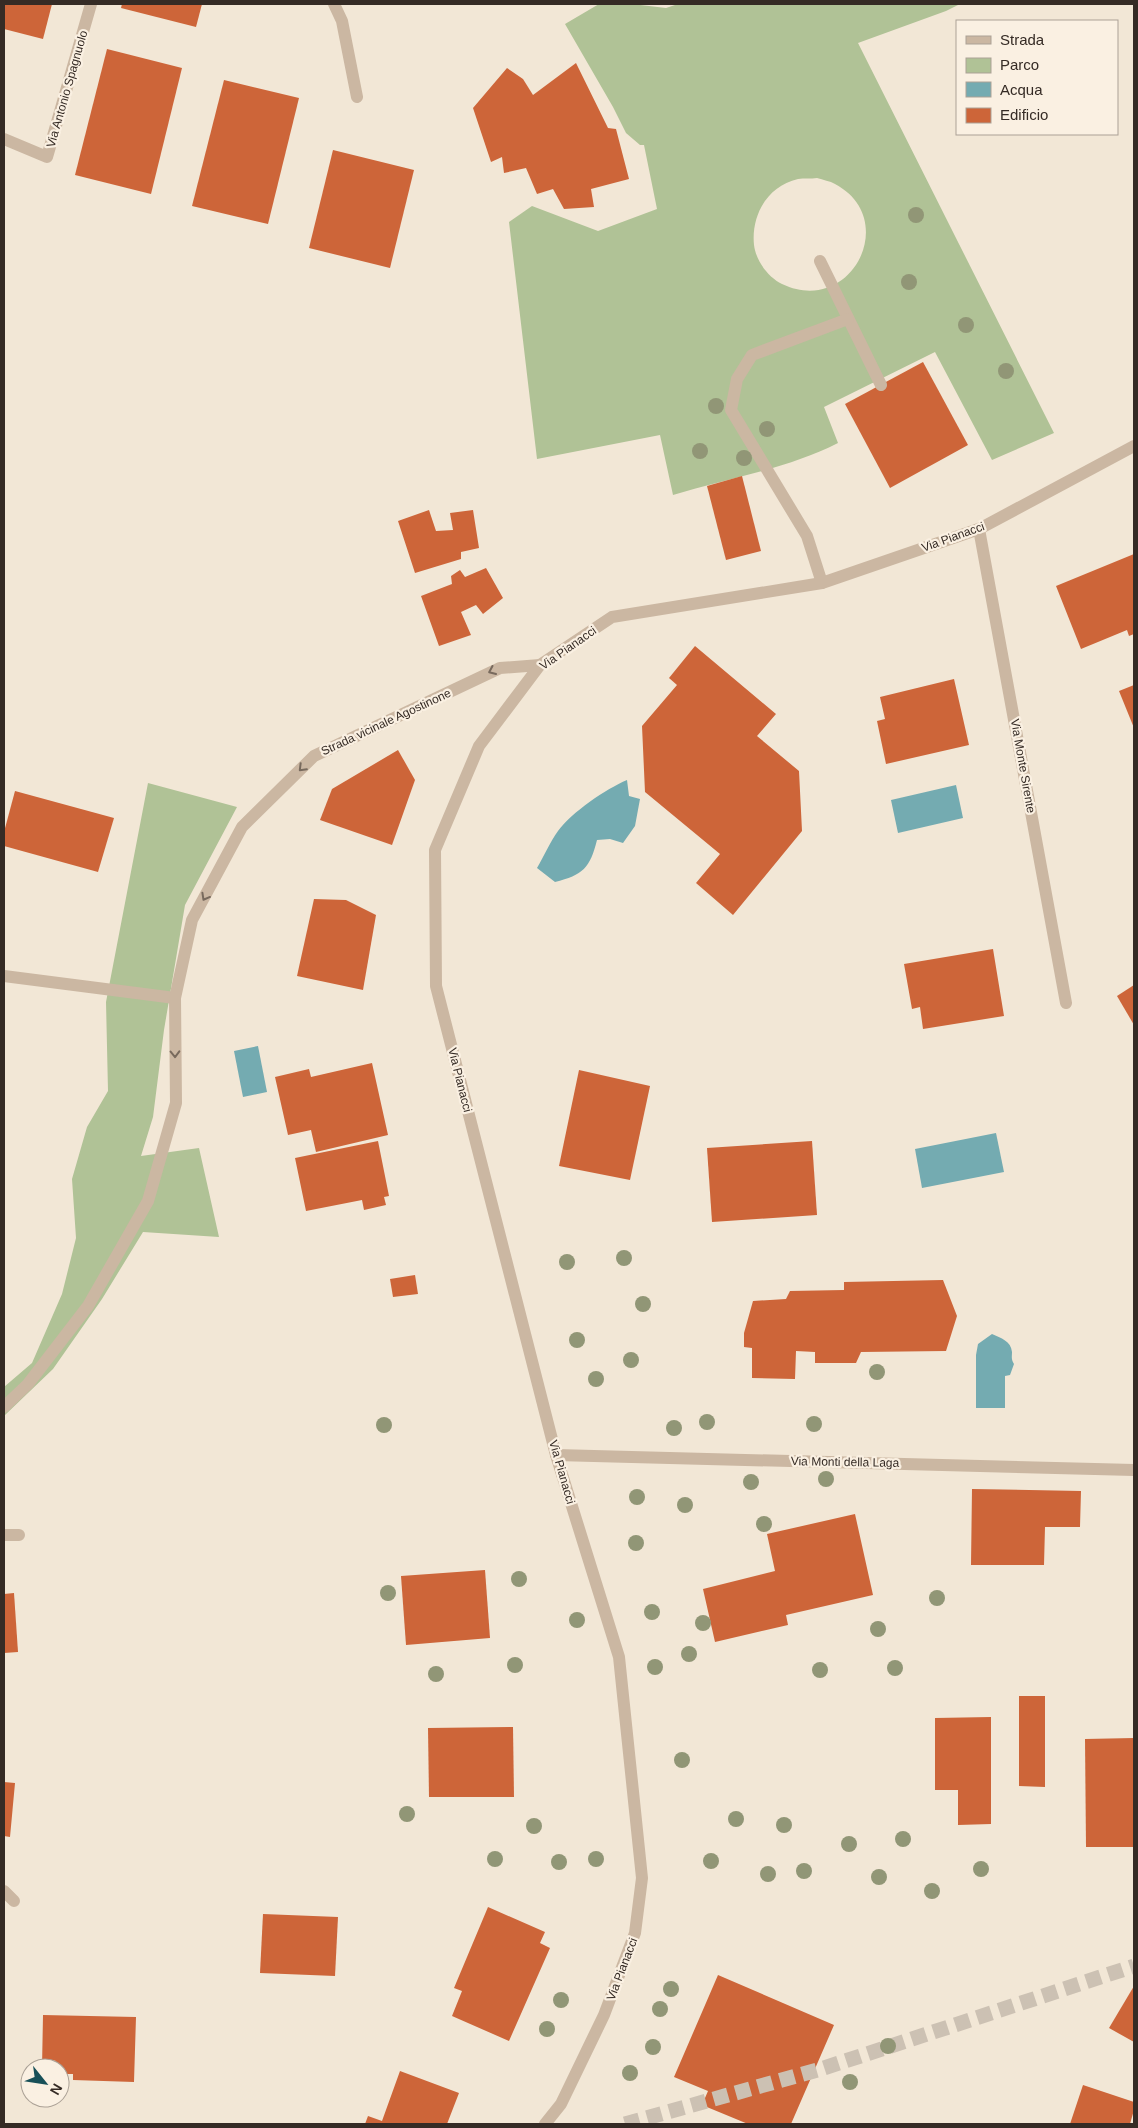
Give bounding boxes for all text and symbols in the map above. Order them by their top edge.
legend [956,20,1118,135]
street label: Via Antonio Spagnuolo [44,28,91,149]
text: Strada [1000,31,1045,48]
text: Parco [1000,56,1039,73]
text: Acqua [1000,81,1043,98]
text: Edificio [1000,106,1048,123]
street label: Via Pianacci [920,519,986,555]
street label: Via Pianacci [537,623,599,673]
one-way arrow [489,665,498,675]
street label: Strada vicinale Agostinone [319,686,453,758]
street label: Via Monte Sirente [1008,718,1038,814]
one-way arrow [298,763,307,772]
one-way arrow [201,891,211,900]
street label: Via Pianacci [445,1046,475,1114]
one-way arrow [170,1050,181,1058]
street label: Via Pianacci [546,1438,578,1506]
street label: Via Monti della Laga [791,1454,900,1470]
street label: Via Pianacci [604,1936,640,2002]
north arrow [20,2058,70,2108]
text: N [47,2081,66,2098]

